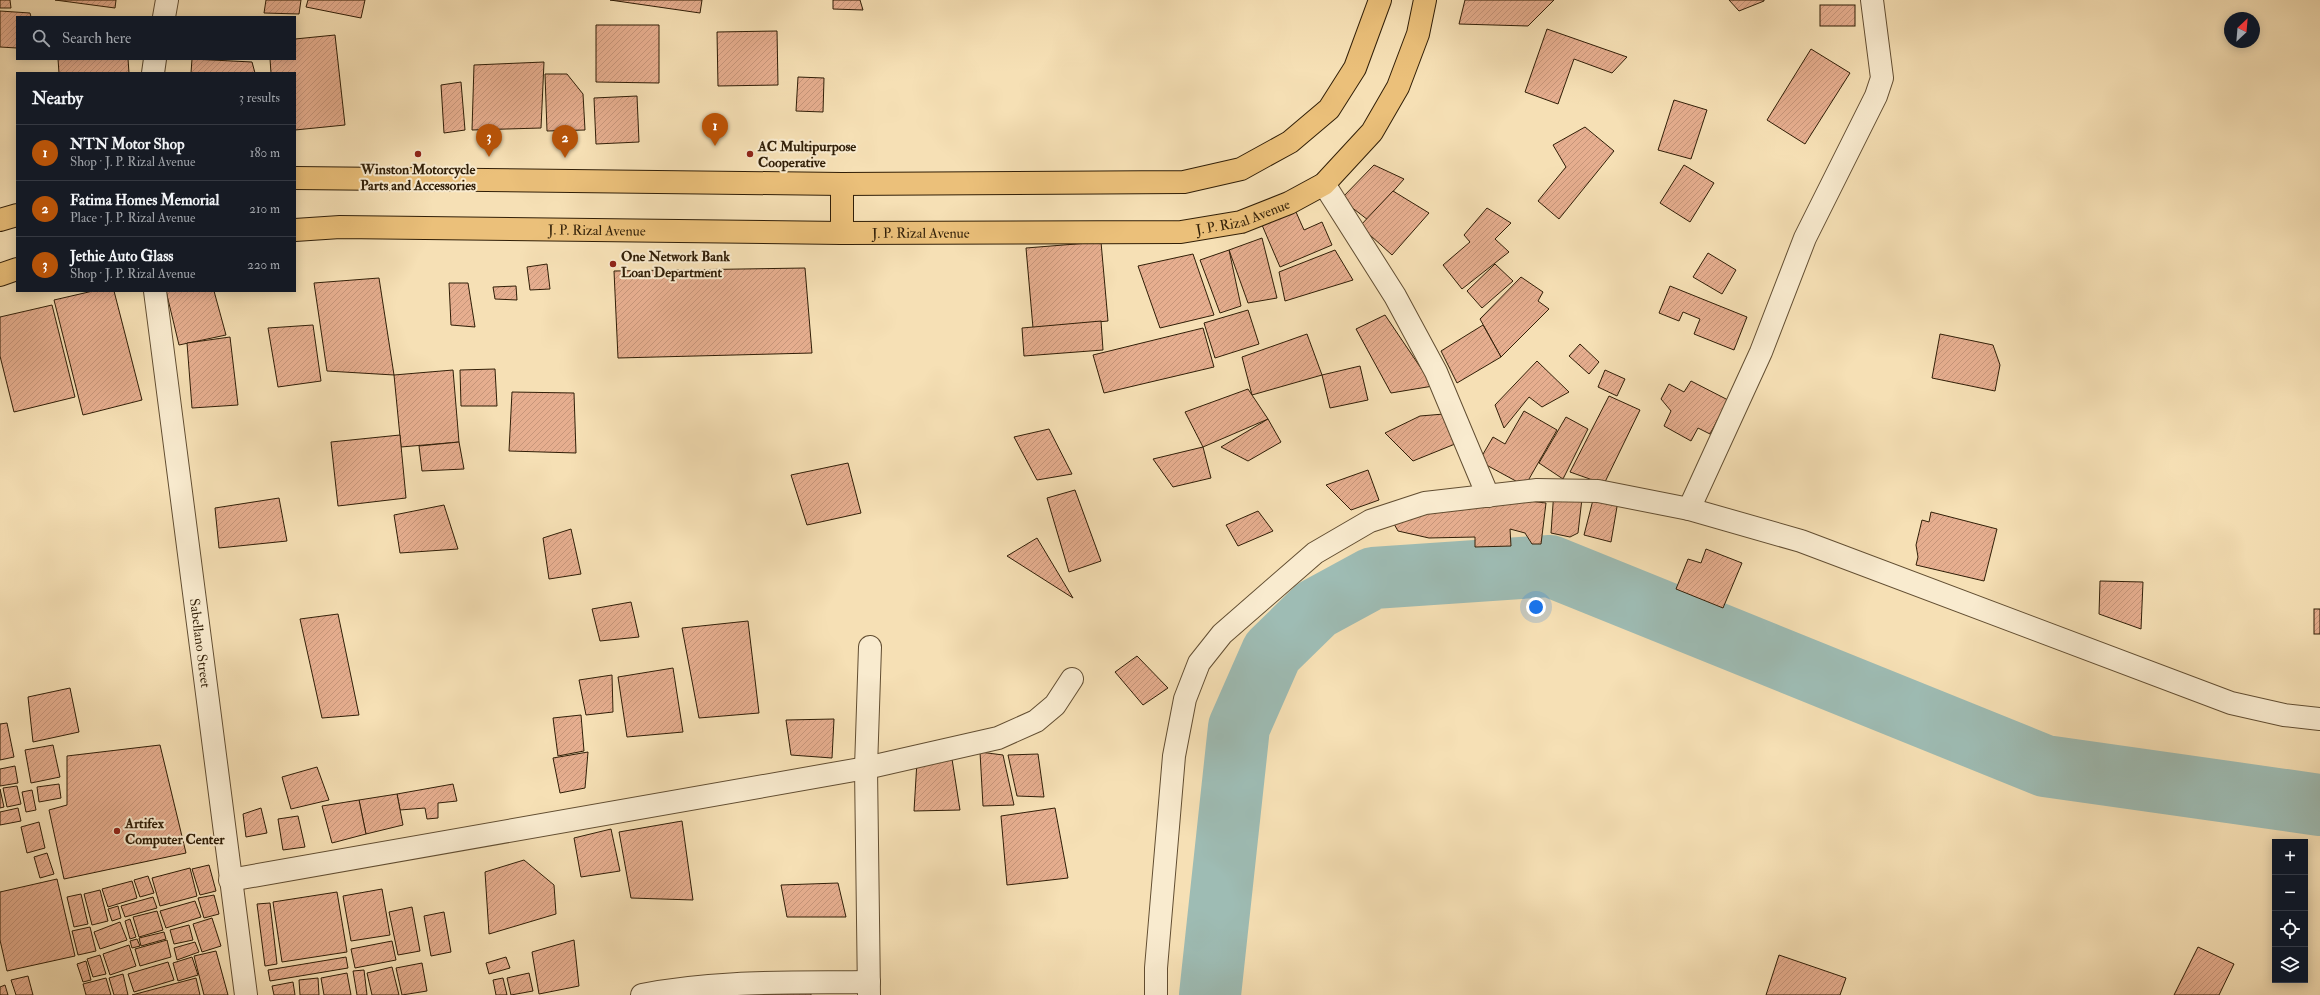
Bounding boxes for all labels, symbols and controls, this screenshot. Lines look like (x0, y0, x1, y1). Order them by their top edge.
north arrow (2224, 12, 2260, 48)
search box (16, 16, 296, 60)
icon: search (30, 27, 52, 49)
text: Search here (62, 29, 131, 48)
text: Nearby (32, 88, 83, 109)
text: 3 results (239, 90, 280, 106)
pin: 1 (702, 113, 728, 146)
pin: 3 (476, 124, 502, 157)
pin: 2 (552, 125, 578, 158)
text: NTN Motor Shop (70, 135, 185, 154)
place label: AC Multipurpose Cooperative (757, 138, 856, 172)
text: 1 (43, 145, 47, 161)
text: 180 m (250, 145, 280, 161)
marker: Winston Motorcycle Parts and Accessories (413, 149, 423, 159)
marker: AC Multipurpose Cooperative (745, 149, 755, 159)
text: Shop · J. P. Rizal Avenue (70, 154, 195, 170)
place label: Winston Motorcycle Parts and Accessories (360, 161, 476, 194)
text: Fatima Homes Memorial (70, 191, 219, 210)
street label: J. P. Rizal Avenue (1194, 195, 1293, 239)
text: 2 (42, 201, 48, 217)
text: 210 m (249, 201, 280, 217)
text: Place · J. P. Rizal Avenue (70, 210, 196, 226)
street label: J. P. Rizal Avenue (547, 221, 646, 240)
street label: J. P. Rizal Avenue (871, 225, 970, 242)
text: Jethie Auto Glass (70, 247, 173, 266)
place label: One Network Bank Loan Department (621, 248, 730, 282)
text: 3 (43, 257, 48, 273)
text: 220 m (247, 257, 280, 273)
marker: One Network Bank Loan Department (608, 259, 618, 269)
text: Shop · J. P. Rizal Avenue (70, 266, 195, 282)
street label: Sabellano Street (186, 597, 214, 689)
your location (1526, 597, 1546, 617)
place label: Artifex Computer Center (124, 815, 225, 849)
marker: Artifex Computer Center (112, 826, 122, 836)
map controls (2272, 839, 2308, 983)
button: + (2272, 839, 2308, 875)
button: − (2272, 875, 2308, 911)
button: locate (2272, 911, 2308, 947)
button: layers (2272, 947, 2308, 983)

